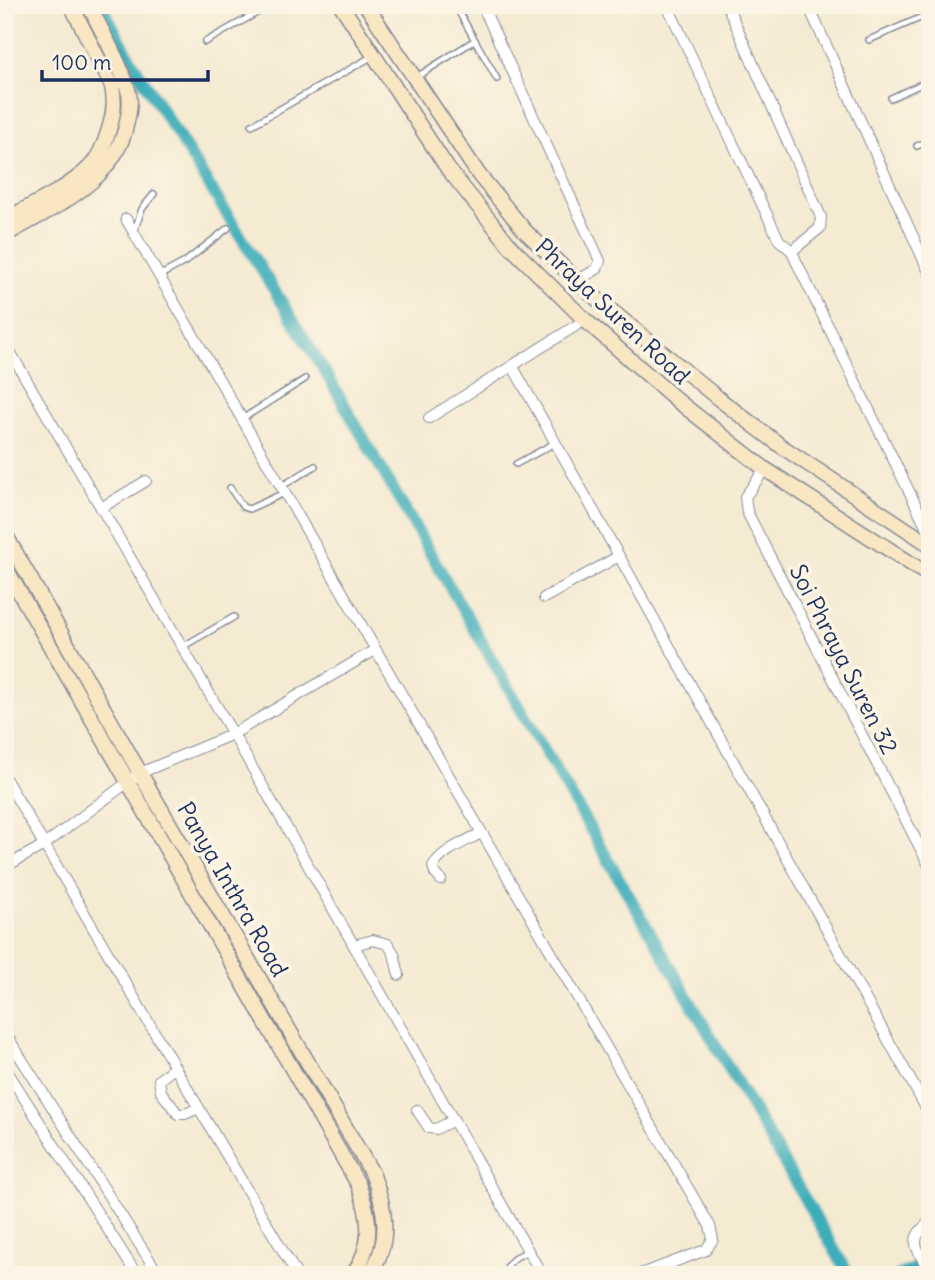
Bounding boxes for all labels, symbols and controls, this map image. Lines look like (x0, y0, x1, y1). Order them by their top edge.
scale bar (42, 38, 208, 82)
text: 100 m (52, 49, 111, 76)
street label: Phraya Suren Road (530, 232, 696, 390)
street label: Soi Phraya Suren 32 (784, 559, 904, 759)
street label: Panya Inthra Road (171, 796, 295, 982)

